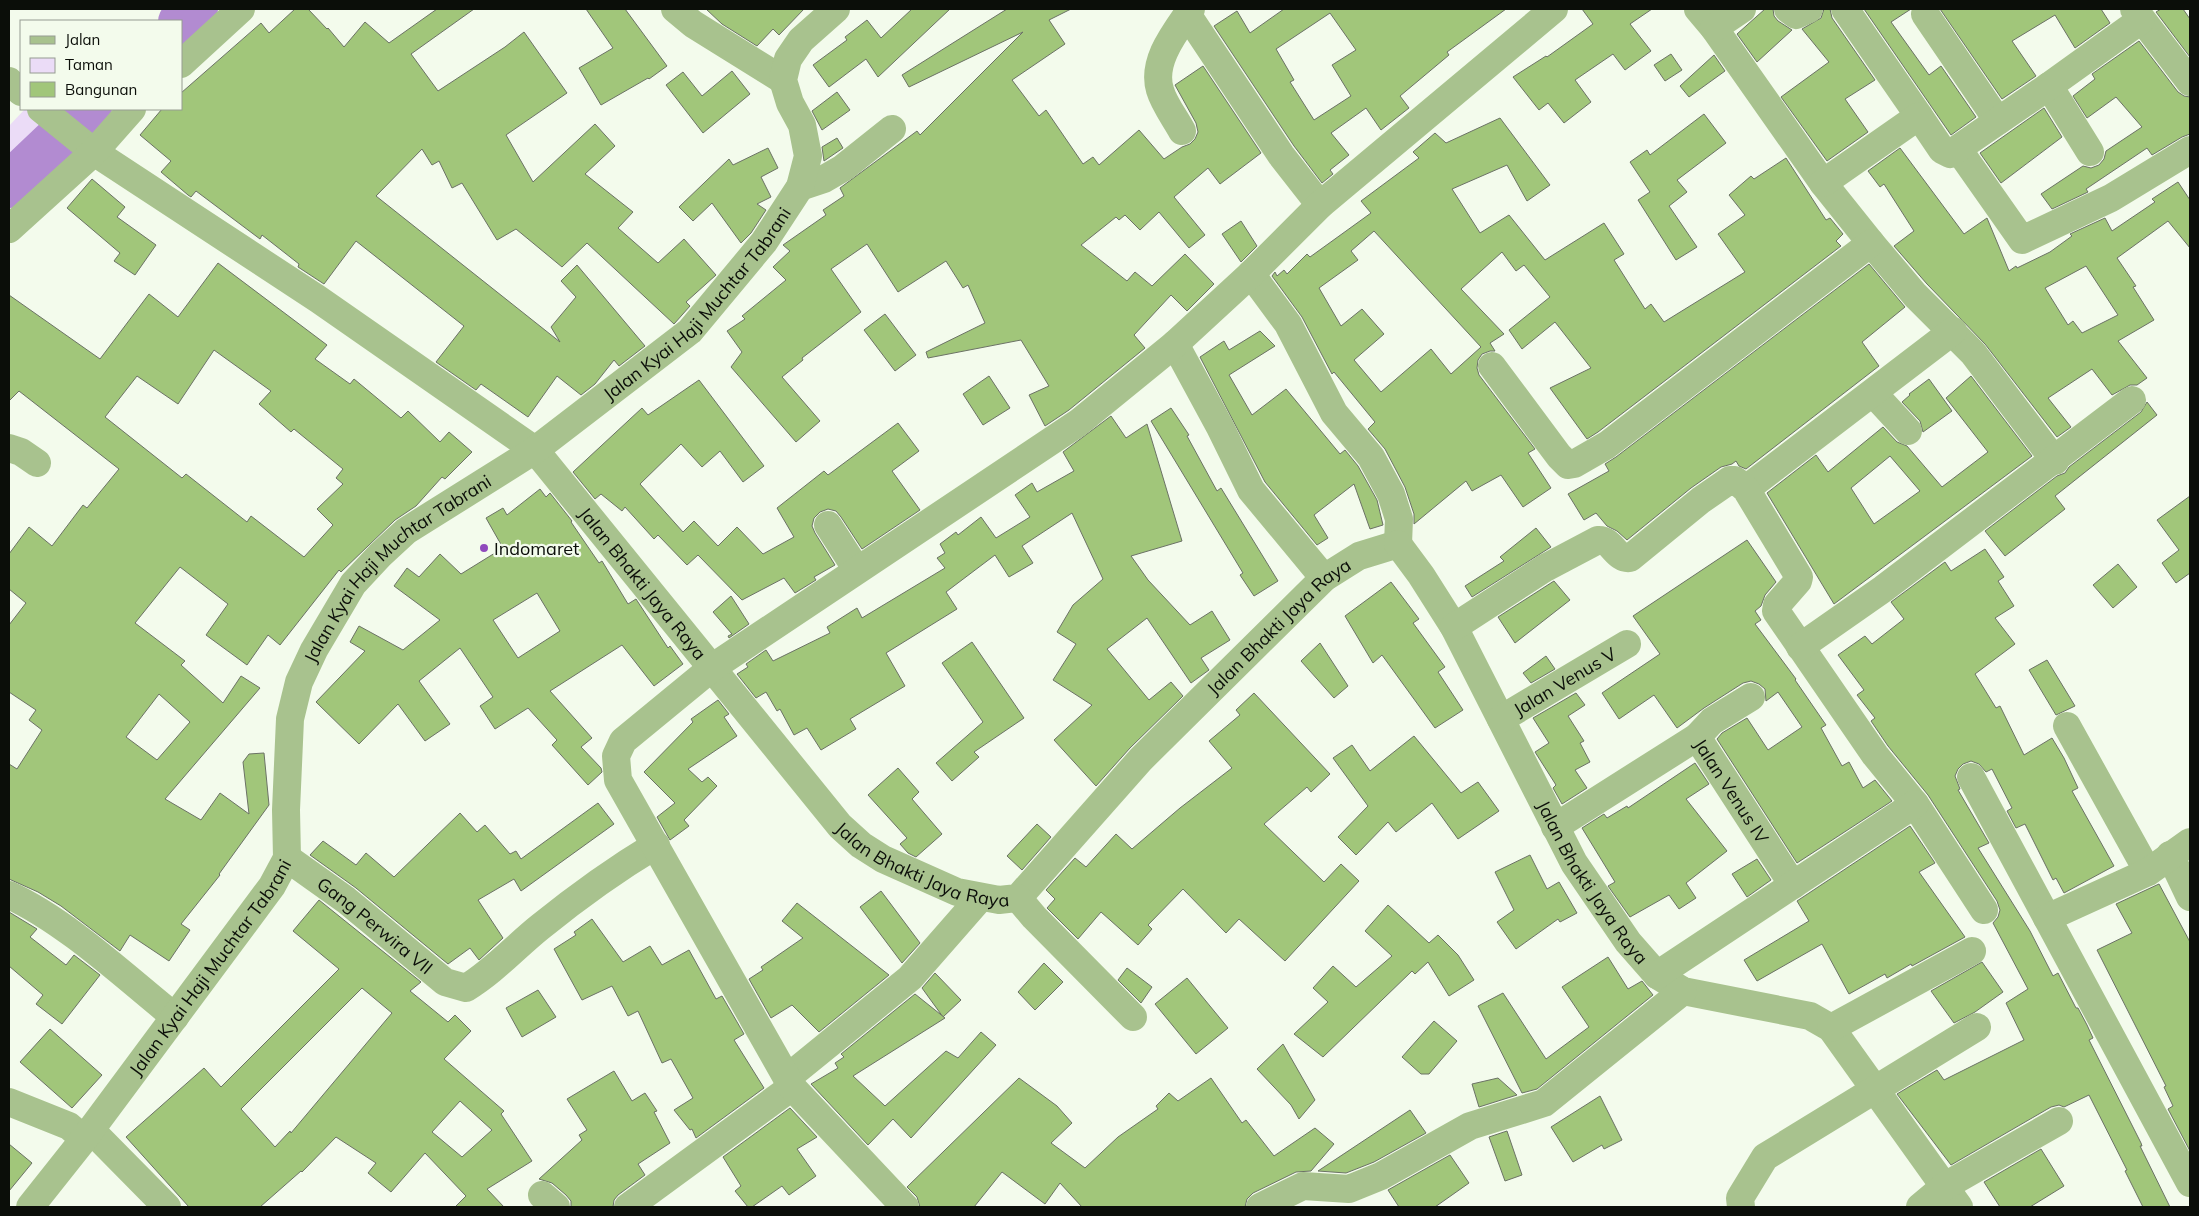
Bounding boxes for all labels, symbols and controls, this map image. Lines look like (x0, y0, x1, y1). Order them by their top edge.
legend (20, 20, 182, 110)
text: Jalan (65, 30, 100, 49)
text: Taman (65, 55, 113, 74)
text: Bangunan (65, 80, 137, 99)
street label: Jalan Kyai Haji Muchtar Tabrani (598, 203, 795, 405)
street label: Jalan Kyai Haji Muchtar Tabrani (298, 469, 495, 666)
street label: Jalan Bhakti Jaya Raya (574, 502, 712, 664)
place label: Indomaret (494, 537, 579, 560)
marker: Indomaret (478, 542, 490, 554)
street label: Jalan Bhakti Jaya Raya (1201, 553, 1355, 699)
street label: Jalan Venus V (1509, 641, 1621, 721)
street label: Jalan Venus IV (1689, 734, 1774, 848)
street label: Jalan Bhakti Jaya Raya (1532, 796, 1653, 969)
street label: Jalan Bhakti Jaya Raya (831, 816, 1010, 912)
street label: Jalan Kyai Haji Muchtar Tabrani (124, 855, 296, 1080)
street label: Gang Perwira VII (313, 872, 438, 979)

